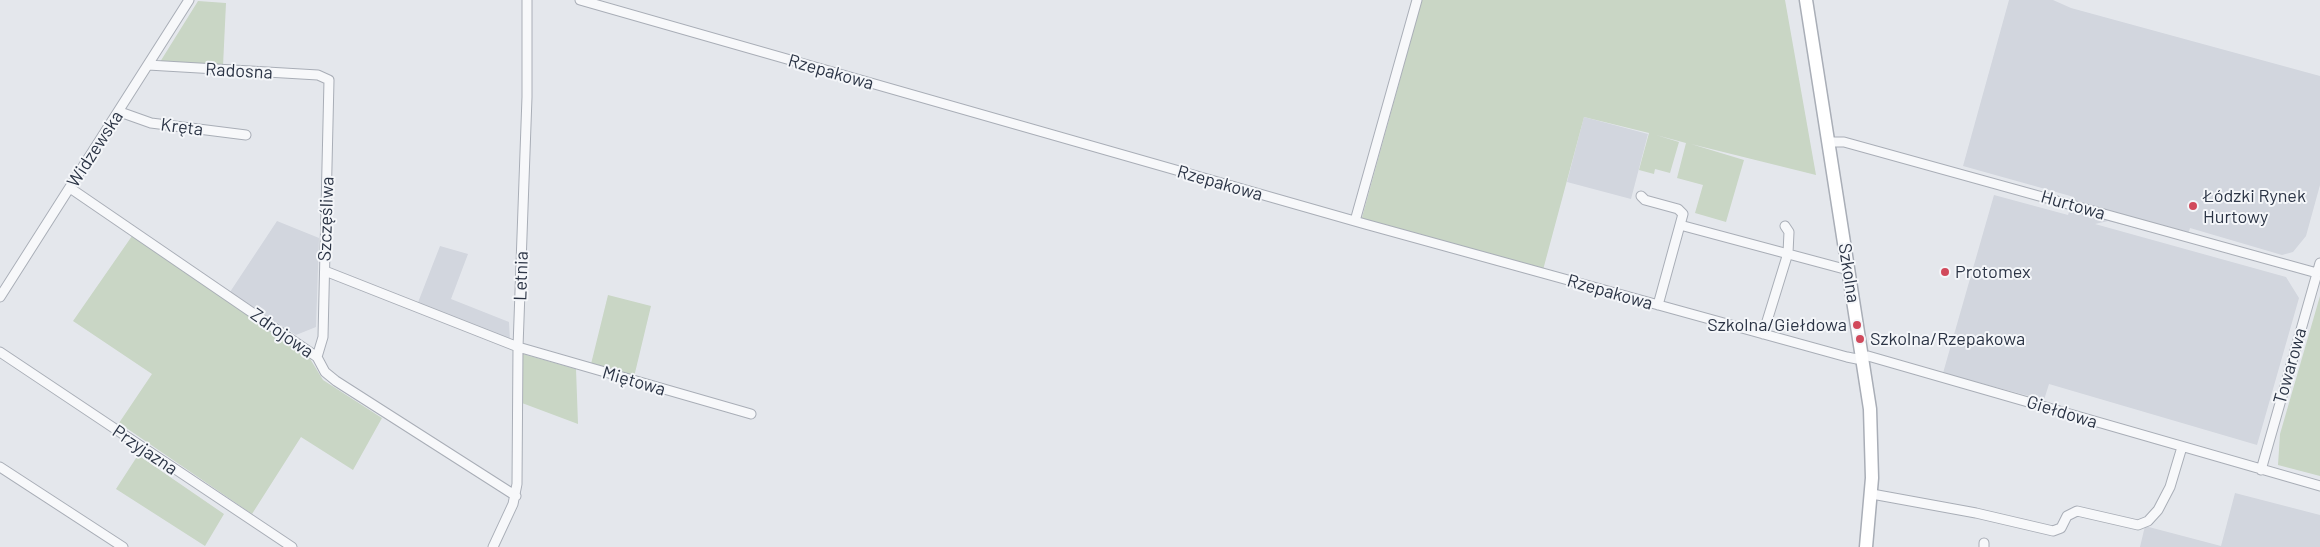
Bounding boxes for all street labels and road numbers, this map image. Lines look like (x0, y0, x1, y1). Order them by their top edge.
street label: Rzepakowa (786, 50, 876, 94)
street label: Radosna (205, 58, 273, 84)
street label: Widzewska (62, 107, 128, 191)
street label: Kręta (160, 114, 204, 140)
street label: Rzepakowa (1175, 161, 1265, 205)
street label: Szczęśliwa (314, 176, 338, 262)
street label: Hurtowa (2038, 186, 2108, 224)
street label: Szkolna (1834, 242, 1864, 304)
street label: Letnia (509, 251, 533, 301)
street label: Rzepakowa (1565, 270, 1655, 314)
street label: Zdrojowa (246, 304, 318, 362)
street label: Towarowa (2269, 325, 2311, 407)
street label: Miętowa (600, 362, 668, 400)
street label: Giełdowa (2024, 391, 2100, 433)
street label: Przyjazna (108, 420, 182, 480)

